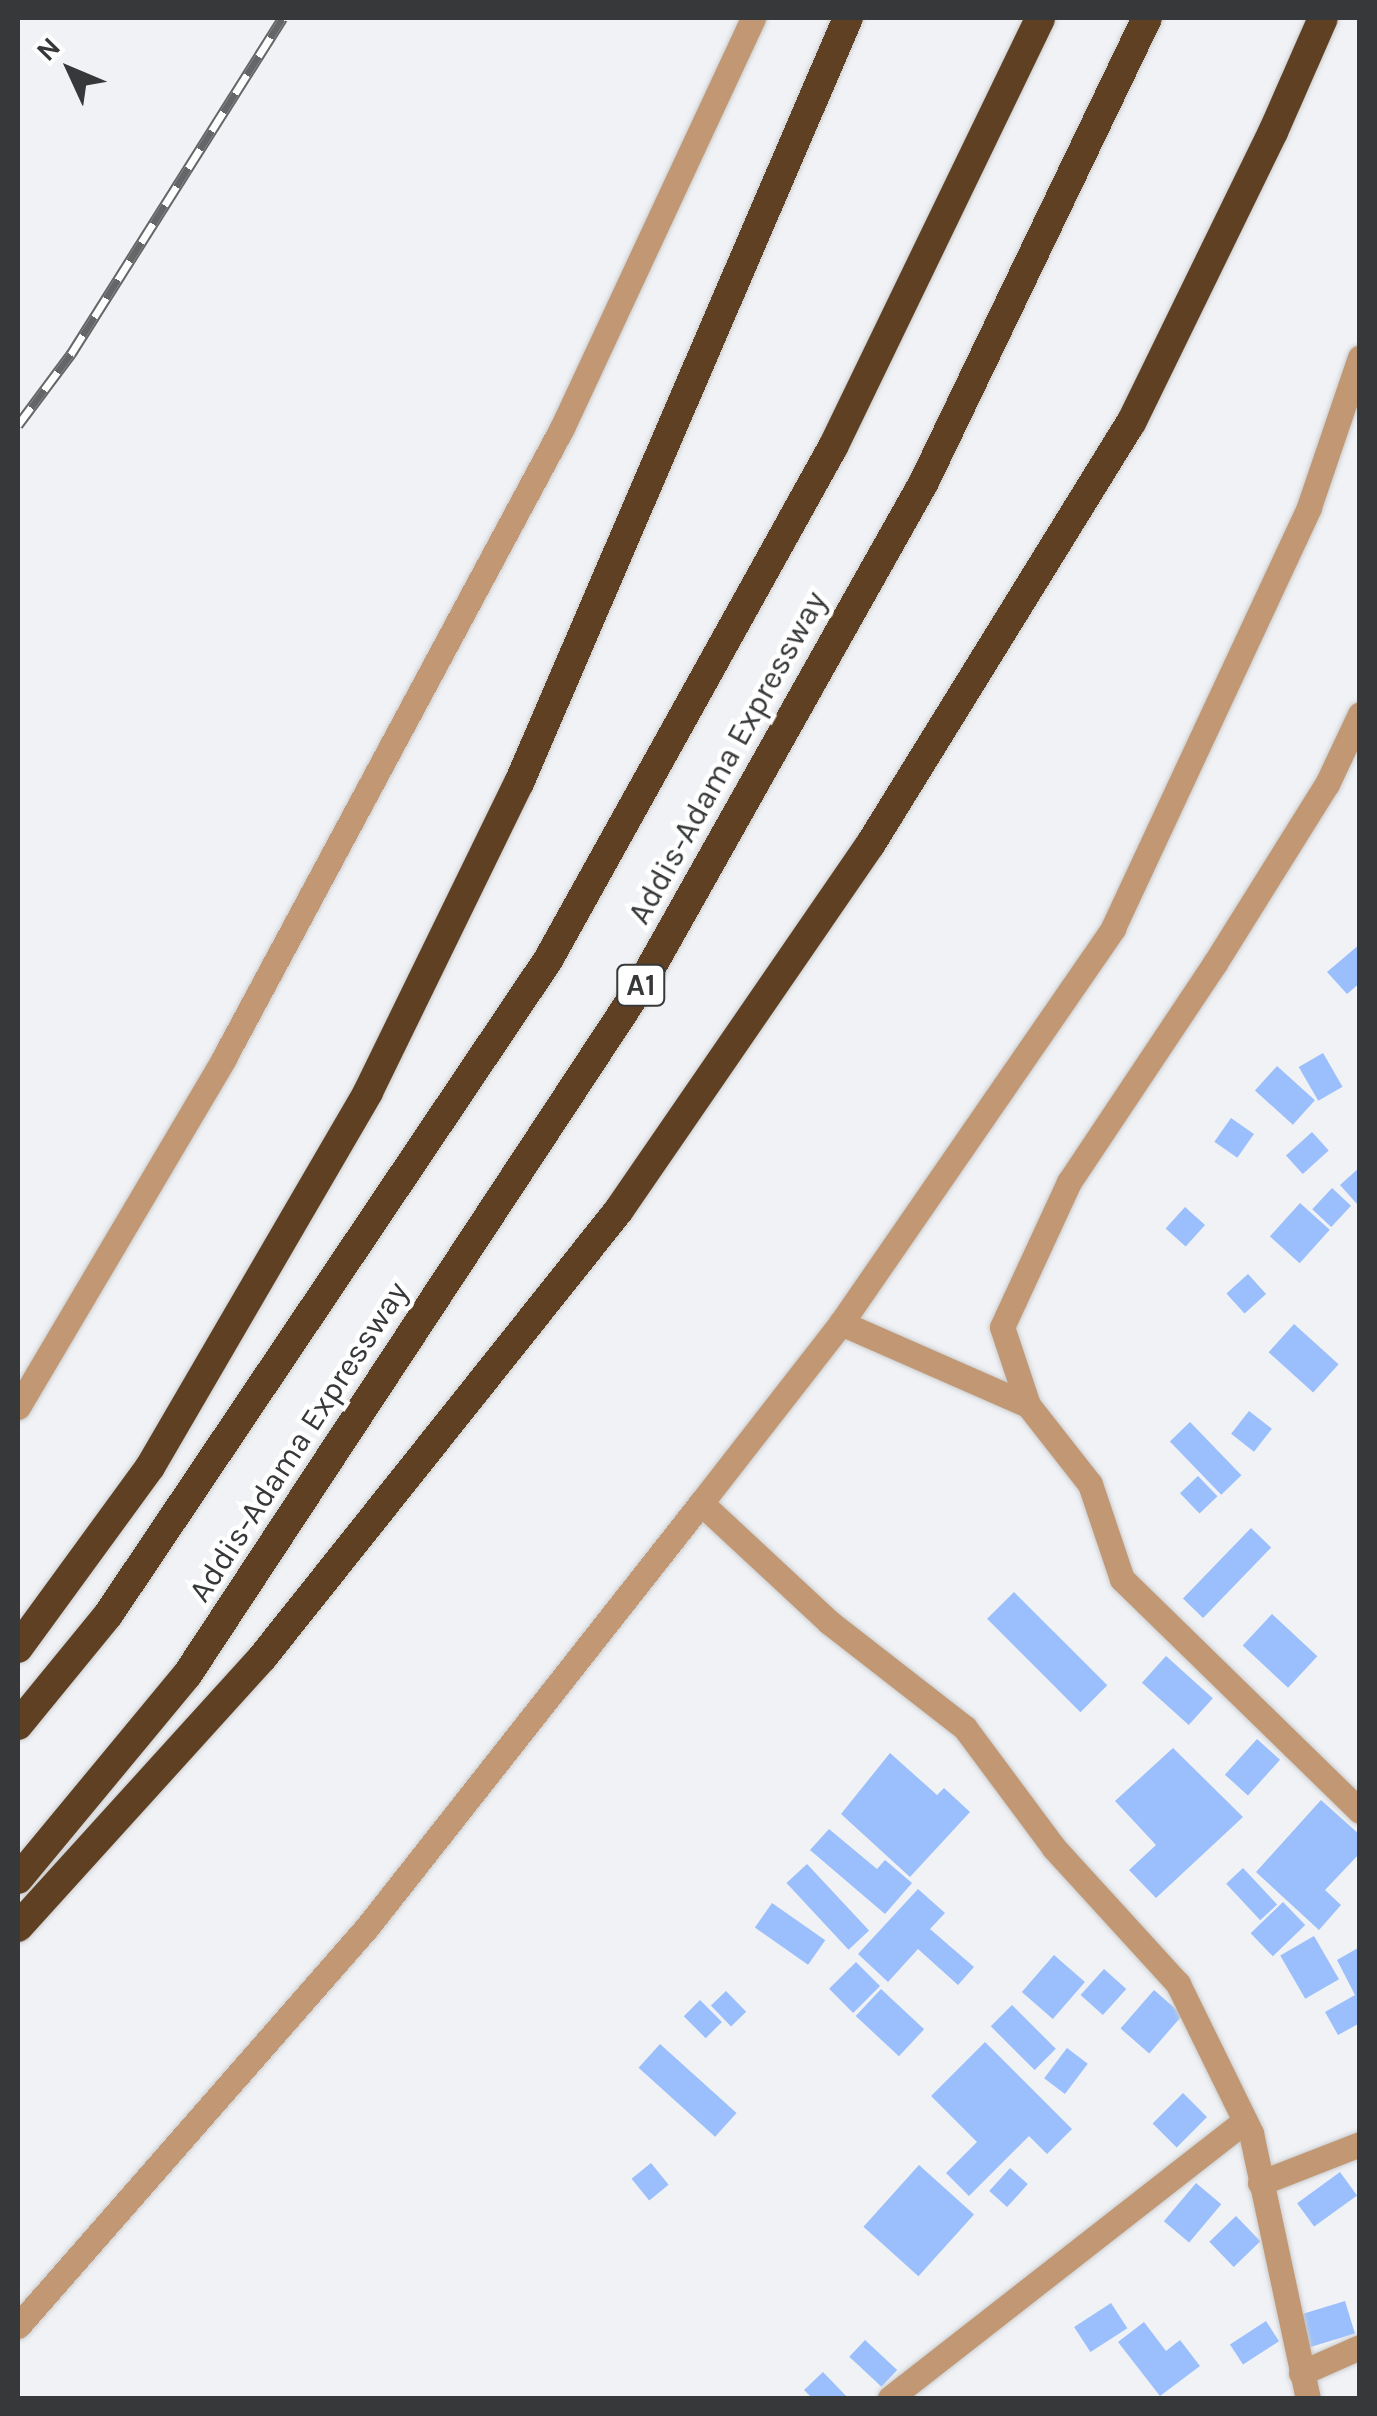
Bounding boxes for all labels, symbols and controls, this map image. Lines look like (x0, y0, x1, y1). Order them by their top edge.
north arrow (20, 20, 120, 120)
text: N (29, 30, 67, 68)
street label: Addis-Adama Expressway (620, 585, 836, 931)
road number: A1 (616, 960, 666, 1010)
street label: Addis-Adama Expressway (181, 1275, 417, 1609)

